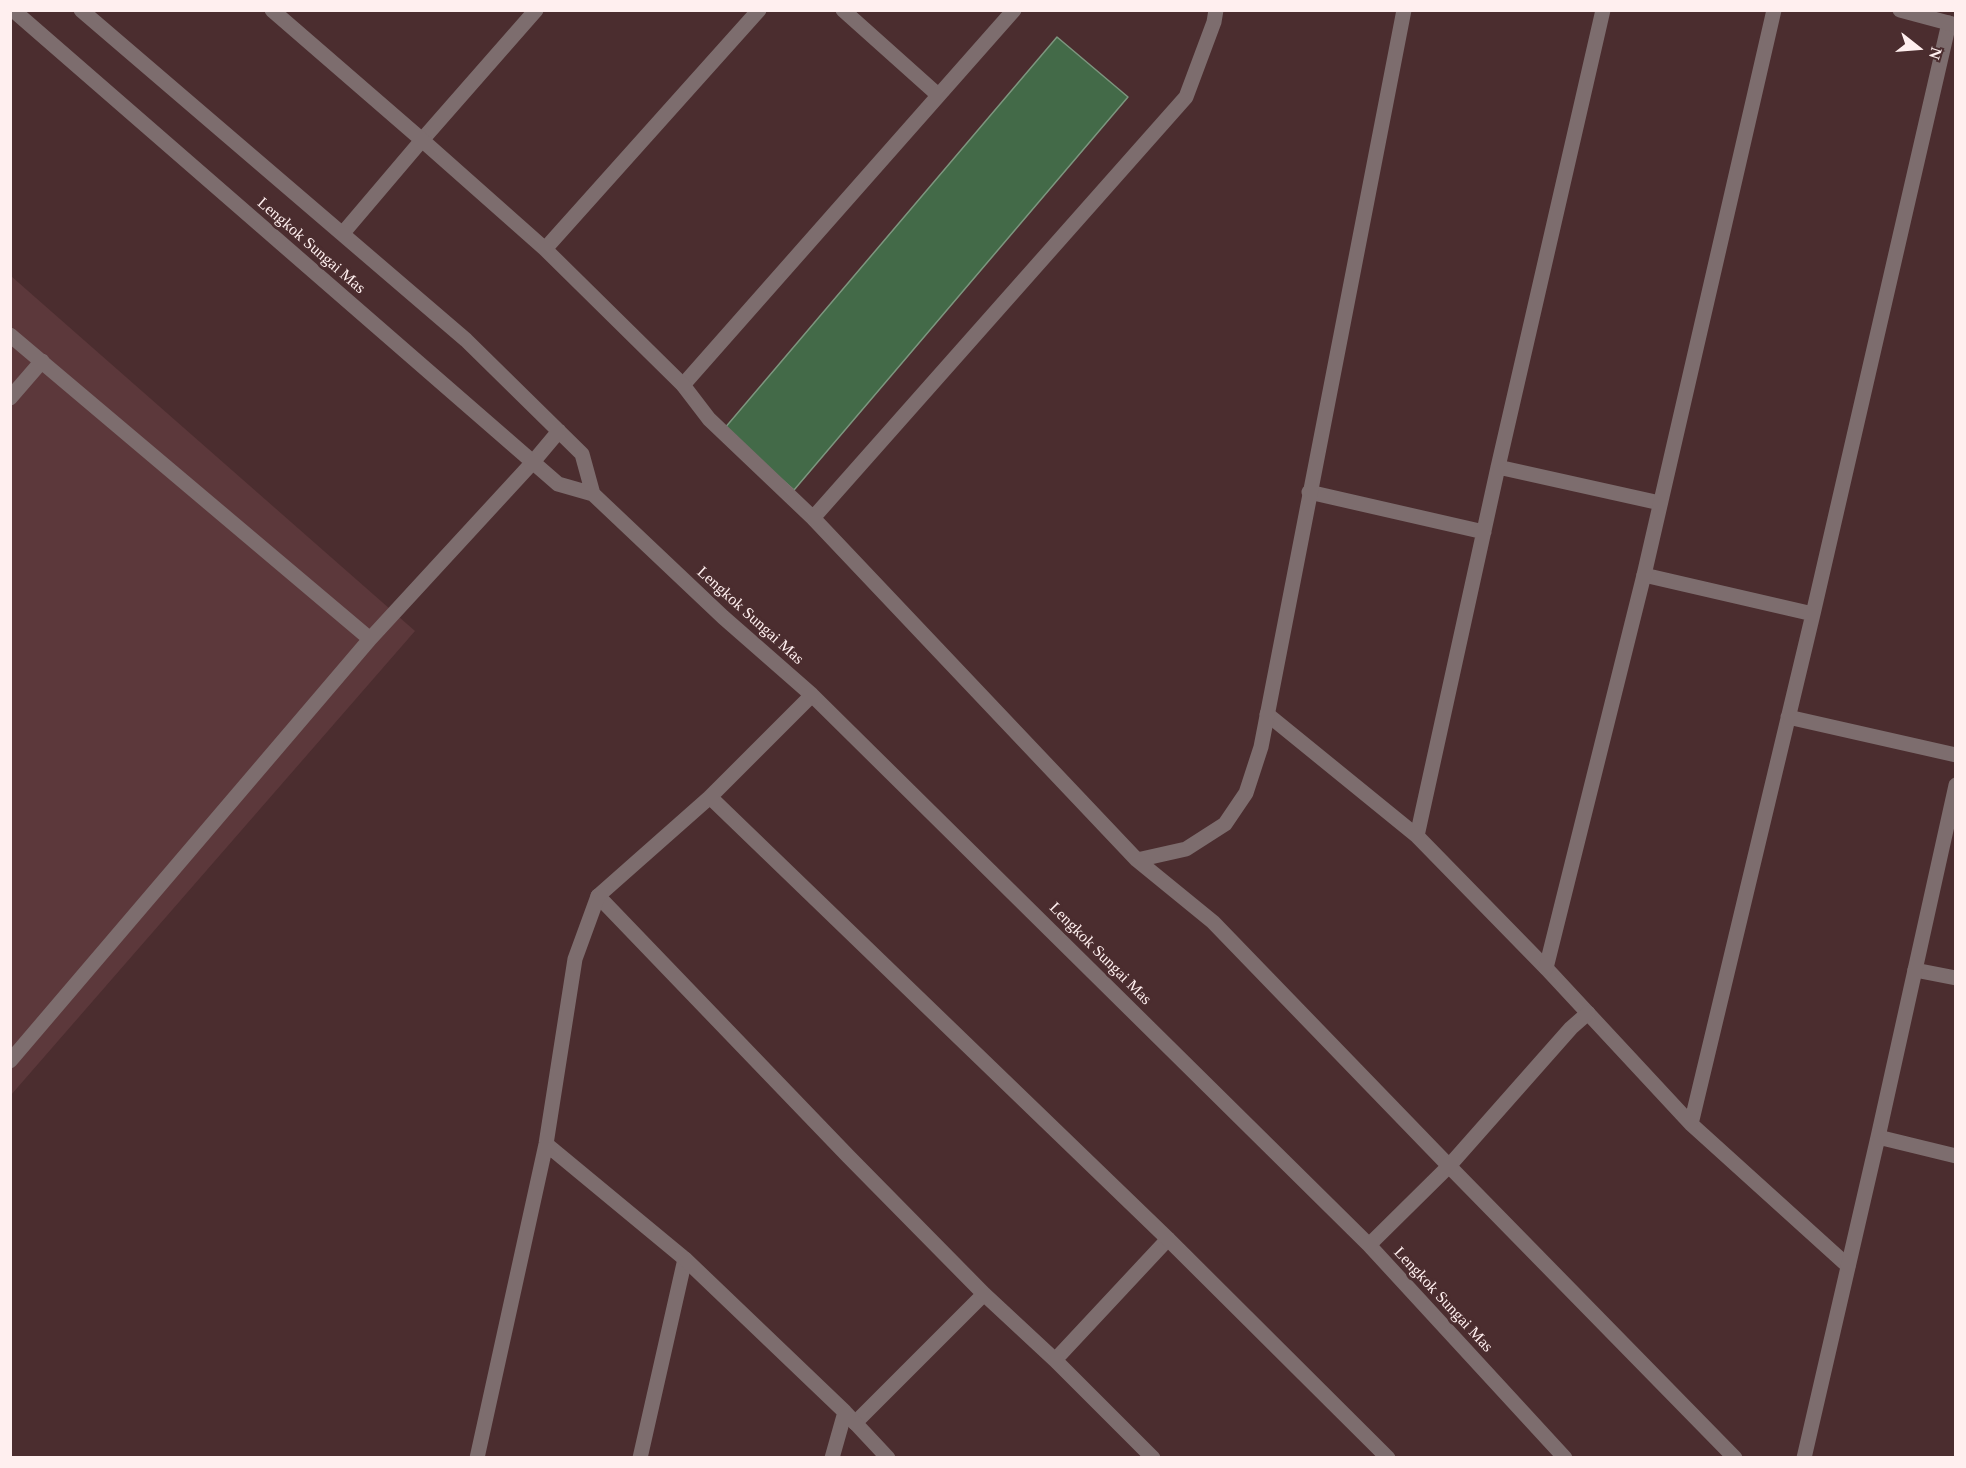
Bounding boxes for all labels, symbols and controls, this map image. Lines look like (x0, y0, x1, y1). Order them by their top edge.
north arrow (1888, 18, 1948, 78)
text: N (1926, 45, 1946, 61)
street label: Lengkok Sungai Mas (253, 194, 369, 298)
street label: Lengkok Sungai Mas (693, 563, 807, 669)
street label: Lengkok Sungai Mas (1045, 899, 1155, 1009)
street label: Lengkok Sungai Mas (1389, 1243, 1497, 1357)

